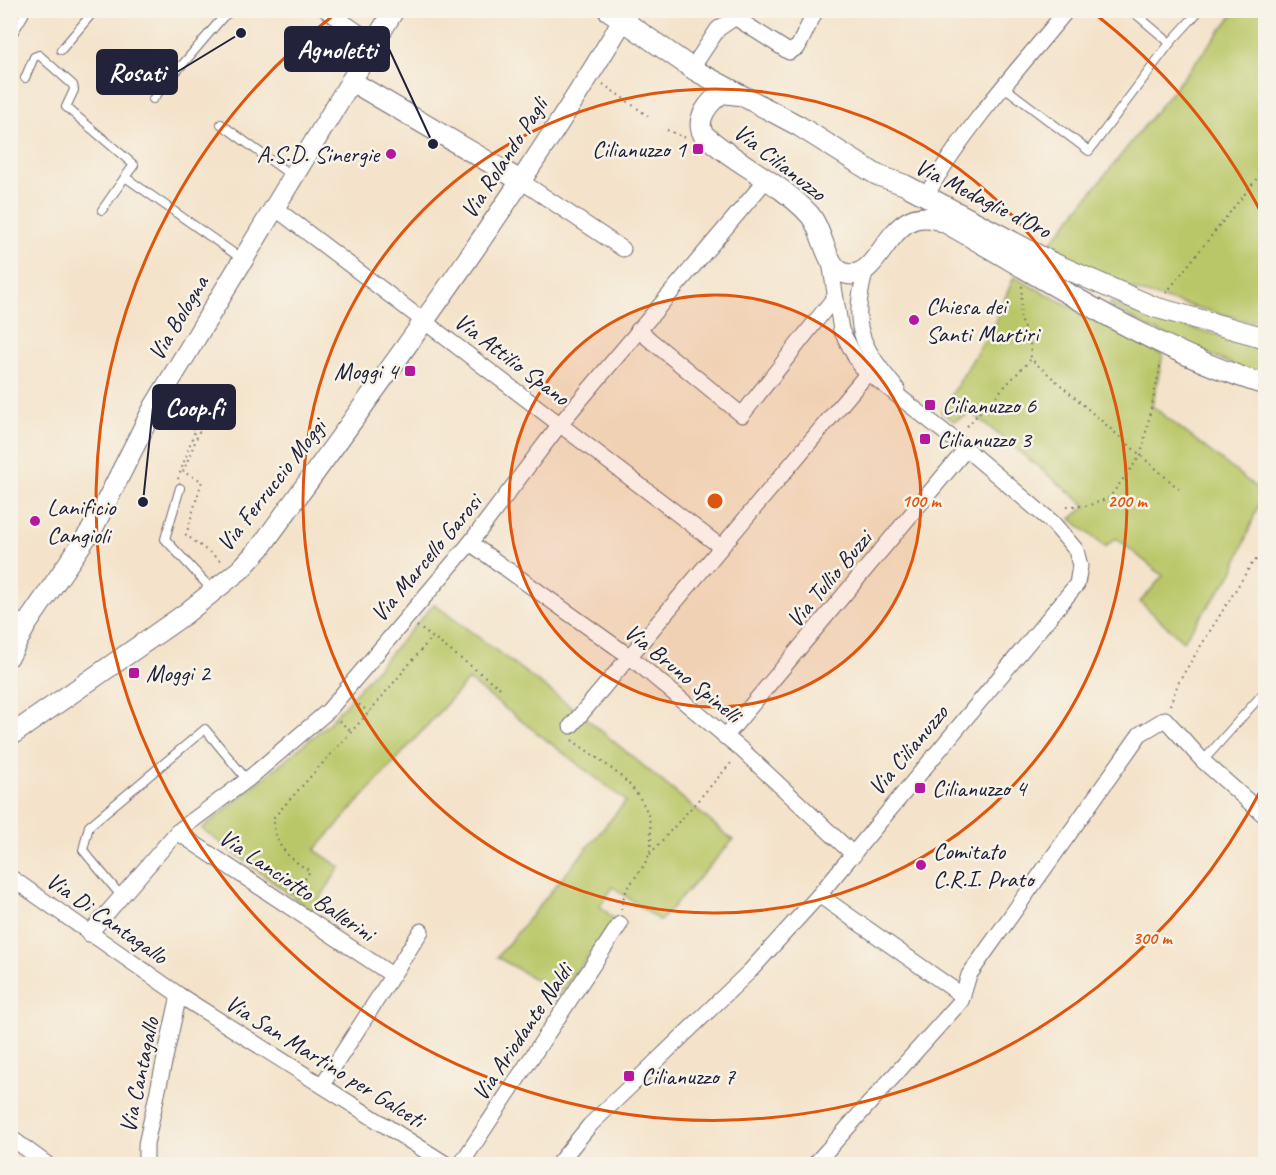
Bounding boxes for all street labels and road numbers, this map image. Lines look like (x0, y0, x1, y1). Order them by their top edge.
street label: Via Rolando Pagli (454, 90, 556, 224)
street label: Via Cilianuzzo (728, 117, 833, 208)
street label: Via Medaglie d'Oro (910, 151, 1057, 246)
street label: Via Bologna (141, 269, 216, 366)
street label: Via Attilio Spano (448, 306, 577, 413)
street label: Via Ferruccio Moggi (210, 411, 334, 557)
street label: Via Marcello Garosi (364, 486, 490, 628)
street label: Via Tullio Buzzi (780, 522, 880, 634)
street label: Via Bruno Spinelli (618, 617, 750, 731)
street label: Via Cilianuzzo (861, 697, 956, 801)
street label: Via Lanciotto Ballerini (213, 822, 383, 950)
street label: Via Di Cantagallo (41, 865, 175, 972)
street label: Via Ariodante Naldi (465, 955, 580, 1106)
street label: Via San Martino per Galceti (220, 988, 432, 1136)
street label: Via Cantagallo (112, 1013, 166, 1135)

